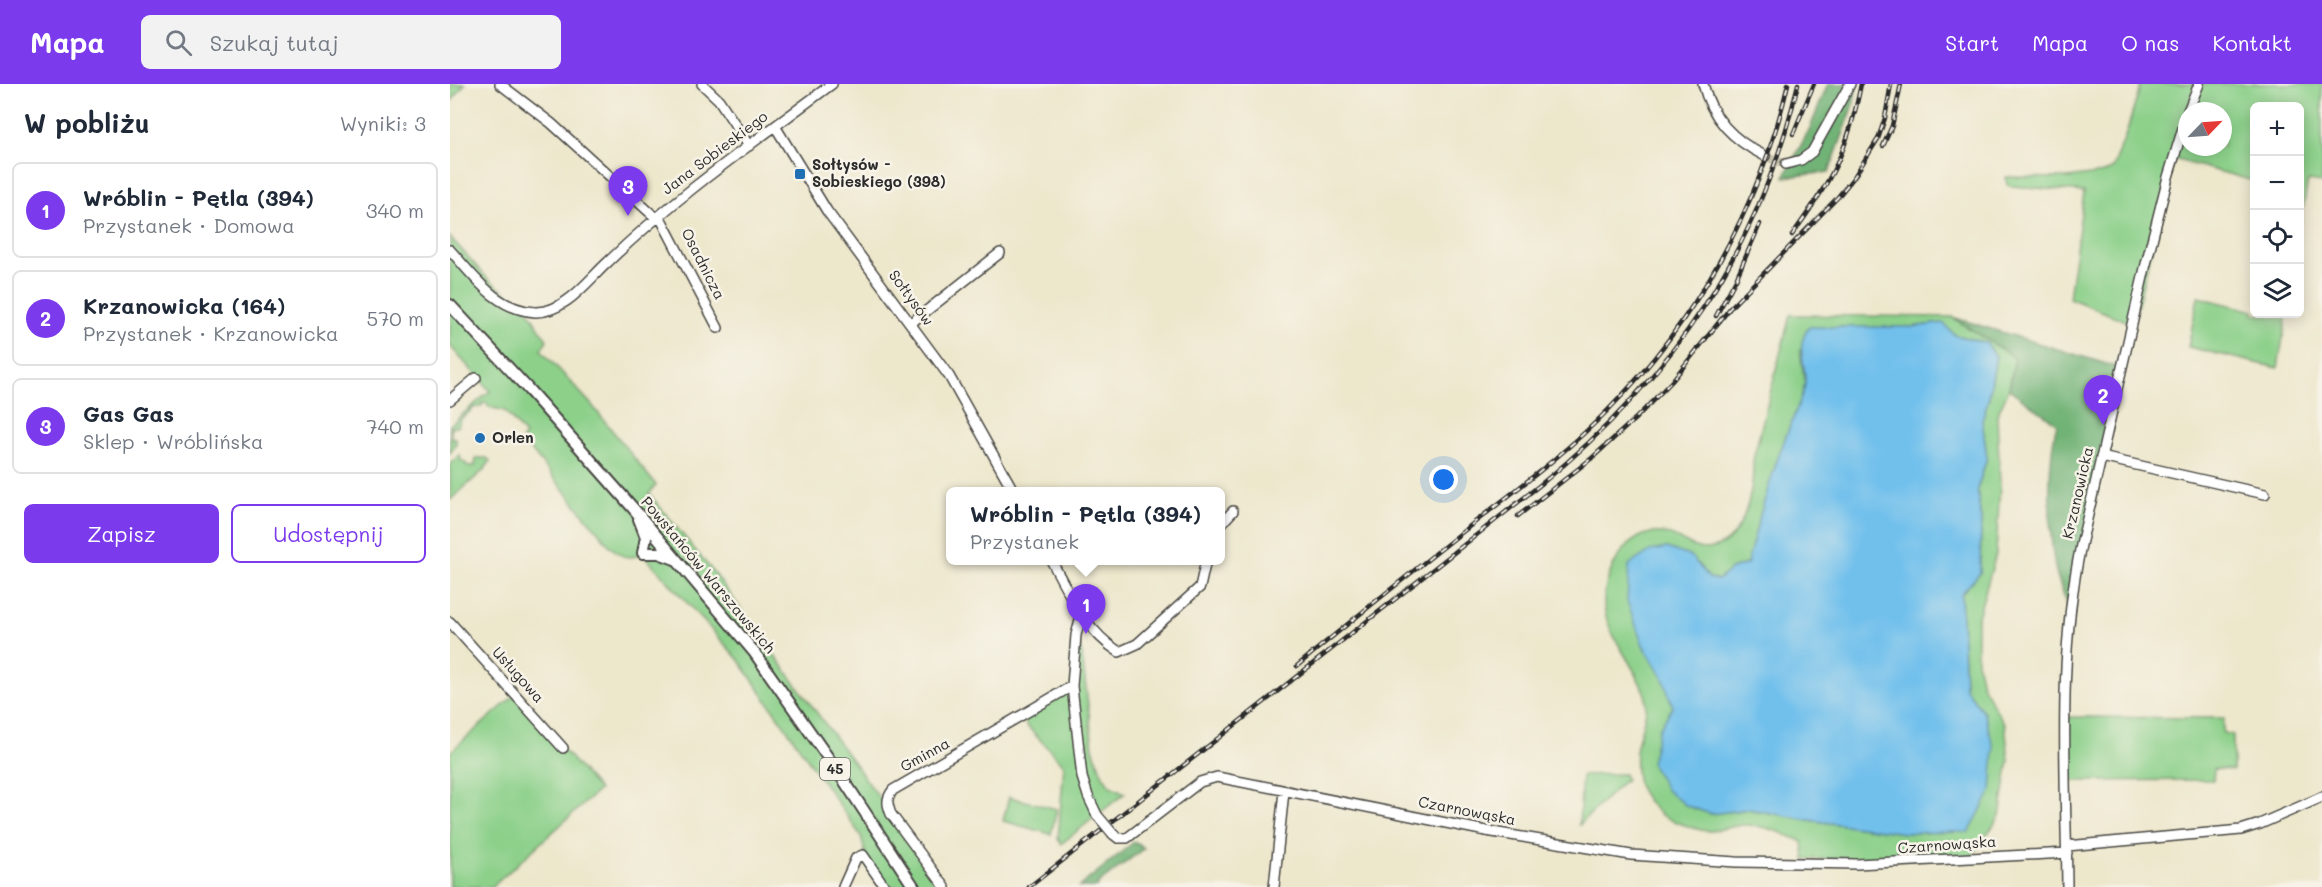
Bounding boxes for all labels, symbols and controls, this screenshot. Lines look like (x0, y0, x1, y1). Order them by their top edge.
search box (141, 15, 561, 69)
text: Mapa (30, 24, 105, 60)
icon: search (162, 26, 195, 59)
text: Szukaj tutaj (210, 28, 339, 57)
text: Start (1945, 29, 1999, 56)
text: Mapa (2032, 29, 2088, 56)
text: O nas (2121, 29, 2179, 56)
text: Kontakt (2212, 29, 2292, 56)
north arrow (2178, 102, 2232, 156)
map controls (2250, 102, 2304, 318)
button: + (2250, 102, 2304, 156)
text: W pobliżu (24, 106, 150, 140)
street label: Jana Sobieskiego (657, 106, 771, 199)
text: Wyniki: 3 (340, 110, 426, 136)
place label: Sołtysów - Sobieskiego (398) (812, 154, 946, 191)
button: − (2250, 156, 2304, 210)
pin: 3 (608, 166, 648, 216)
marker: Sołtysów - Sobieskiego (398) (793, 167, 807, 181)
text: Wróblin - Pętla (394) (83, 183, 314, 212)
text: 1 (41, 197, 50, 223)
text: 340 m (366, 197, 424, 223)
button: locate (2250, 210, 2304, 264)
text: Przystanek · Domowa (83, 212, 295, 238)
street label: Osadnicza (677, 225, 730, 303)
button: layers (2250, 264, 2304, 318)
street label: Sołtysów (885, 266, 939, 329)
text: Krzanowicka (164) (83, 291, 285, 320)
text: 2 (40, 305, 51, 331)
text: 570 m (367, 305, 424, 331)
text: Przystanek · Krzanowicka (83, 320, 339, 346)
pin: 2 (2084, 376, 2122, 425)
text: Gas Gas (83, 399, 174, 428)
text: 3 (40, 413, 52, 439)
text: 740 m (366, 413, 424, 439)
place label: Orlen (492, 427, 534, 447)
text: Sklep · Wróblińska (83, 428, 263, 454)
marker: Orlen (473, 431, 487, 445)
street label: Krzanowicka (2057, 445, 2097, 541)
your location (1429, 465, 1458, 494)
popup (946, 487, 1225, 565)
street label: Powstańców Warszawskich (637, 492, 780, 657)
text: Wróblin - Pętla (394) (970, 499, 1201, 528)
button: Zapisz (24, 504, 219, 563)
button: Udostępnij (231, 504, 426, 563)
text: Przystanek (970, 528, 1079, 554)
pin: 1 (1066, 584, 1106, 634)
street label: Usługowa (488, 642, 549, 707)
street label: Gminna (896, 732, 953, 776)
road number: 45 (820, 758, 850, 780)
street label: Czarnowąska (1417, 791, 1518, 829)
street label: Czarnowąska (1897, 831, 1997, 857)

